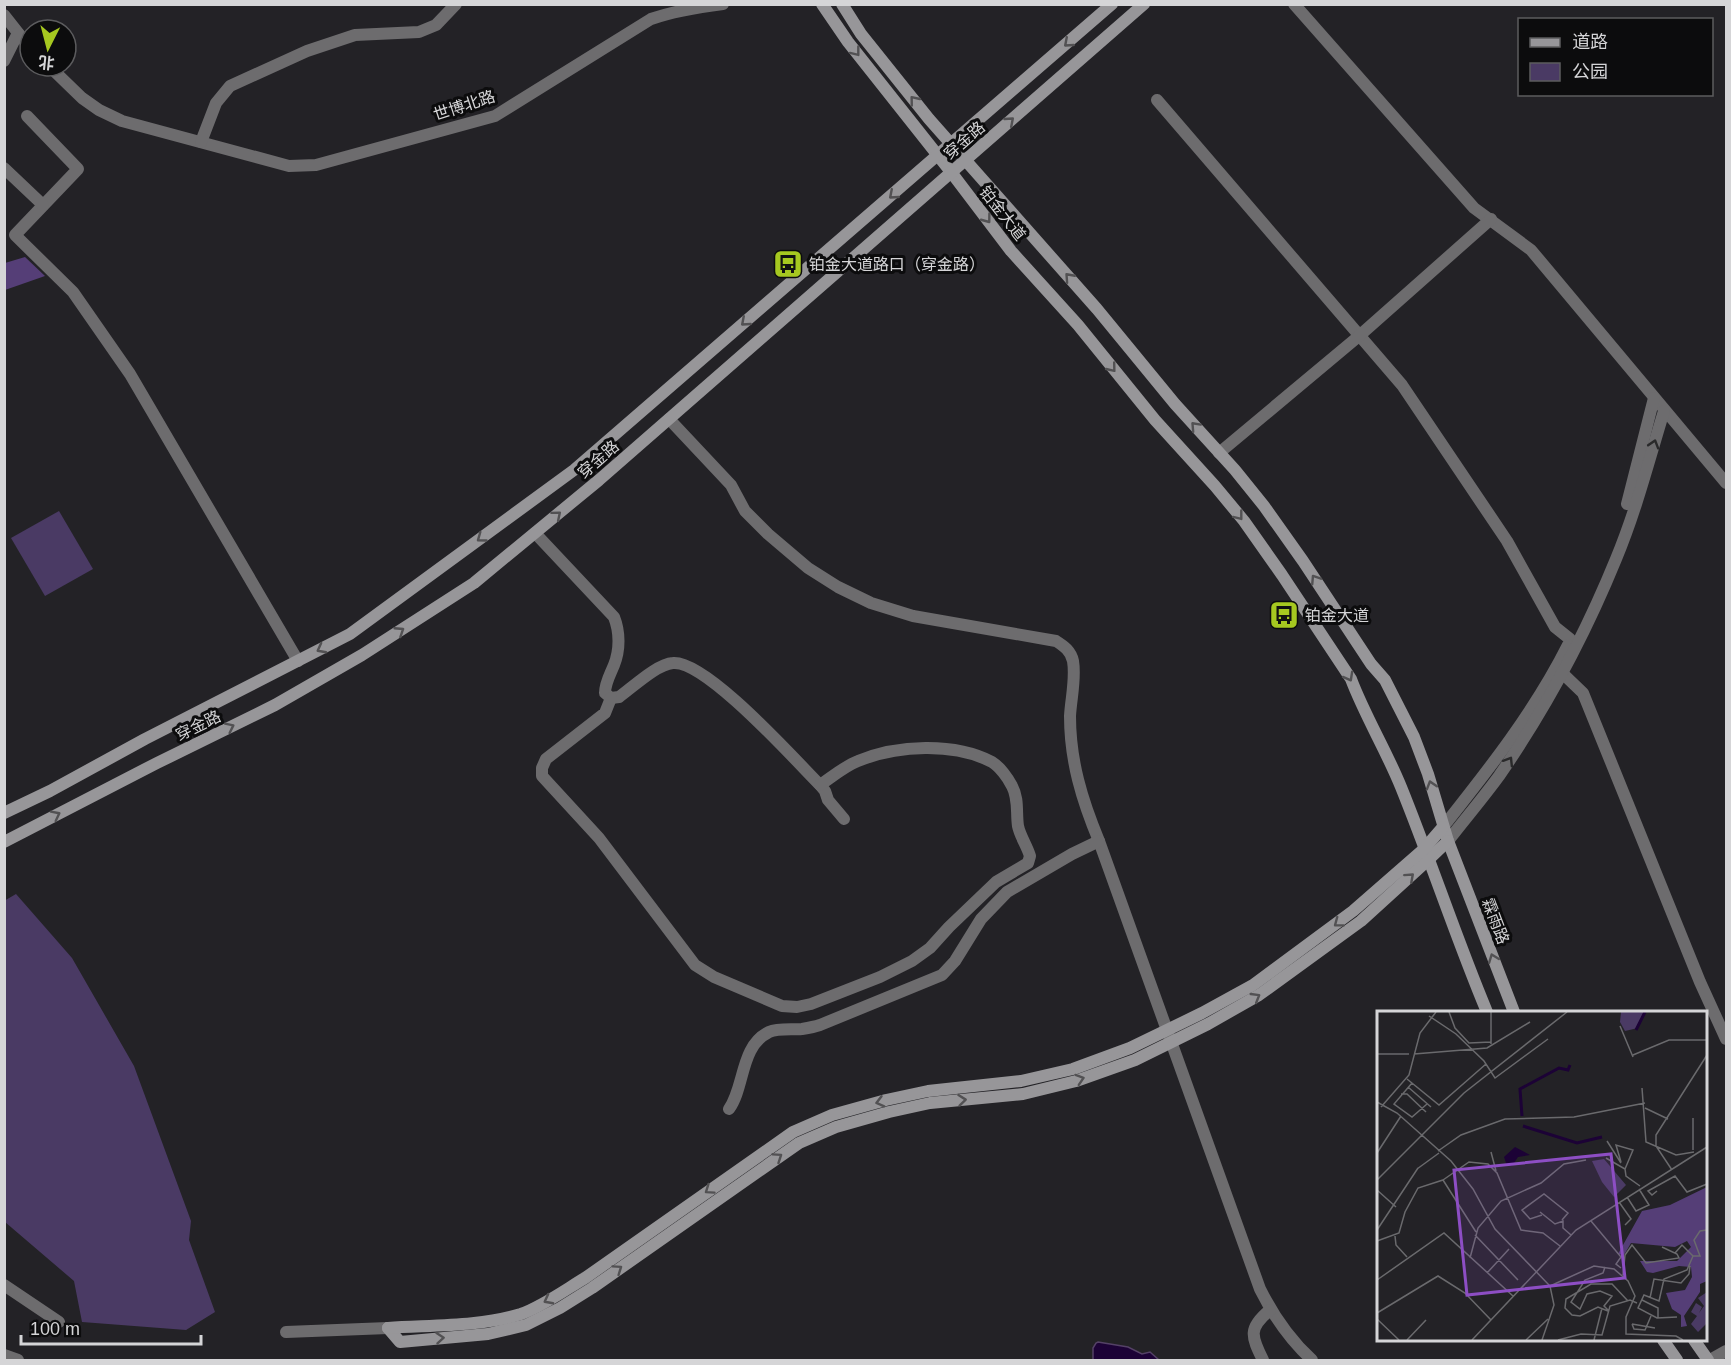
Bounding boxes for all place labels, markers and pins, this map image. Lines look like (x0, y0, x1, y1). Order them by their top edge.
bus stop icon: 铂金大道路口（穿金路） (772, 248, 804, 280)
place label: 铂金大道路口（穿金路） (809, 256, 985, 273)
bus stop icon: 铂金大道 (1268, 599, 1300, 631)
place label: 铂金大道 (1305, 607, 1369, 624)

